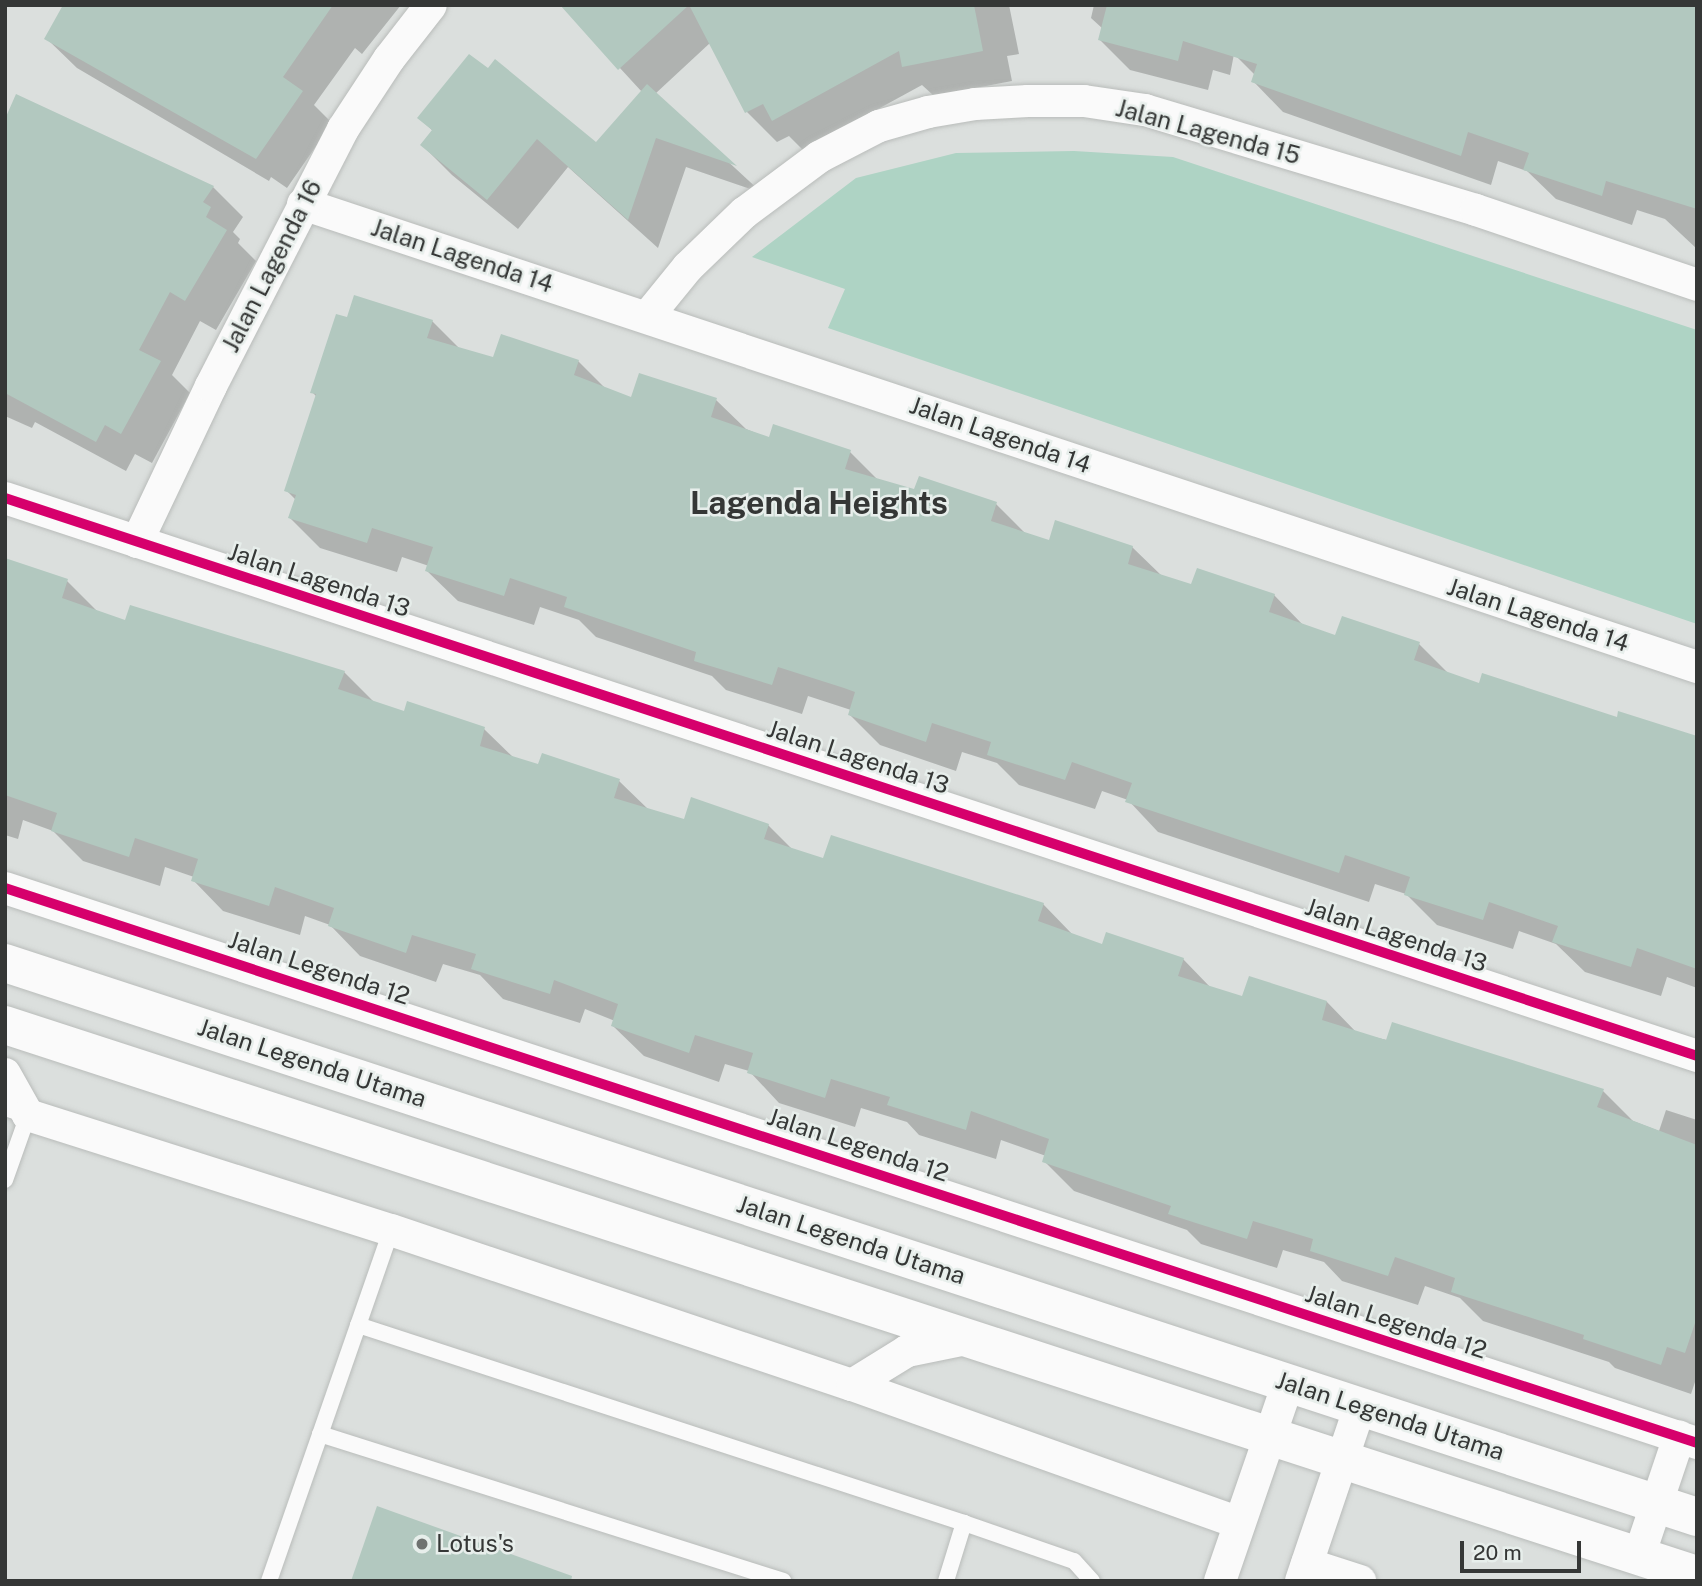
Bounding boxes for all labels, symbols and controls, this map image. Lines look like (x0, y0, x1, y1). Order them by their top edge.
street label: Jalan Lagenda 15 (1113, 94, 1303, 170)
street label: Jalan Lagenda 16 (216, 175, 328, 357)
street label: Jalan Lagenda 14 (367, 213, 557, 299)
street label: Jalan Lagenda 14 (906, 391, 1094, 479)
district label: Lagenda Heights (690, 484, 948, 522)
street label: Jalan Lagenda 13 (224, 537, 414, 623)
street label: Jalan Lagenda 14 (1443, 572, 1633, 658)
street label: Jalan Lagenda 13 (763, 714, 953, 800)
street label: Jalan Lagenda 13 (1301, 892, 1491, 978)
street label: Jalan Legenda 12 (225, 925, 413, 1011)
street label: Jalan Legenda Utama (194, 1012, 430, 1114)
street label: Jalan Legenda 12 (764, 1102, 952, 1188)
street label: Jalan Legenda Utama (733, 1189, 969, 1291)
street label: Jalan Legenda 12 (1302, 1279, 1490, 1365)
street label: Jalan Legenda Utama (1272, 1365, 1508, 1467)
scale bar (1464, 1526, 1585, 1570)
place label: Lotus's (436, 1530, 514, 1558)
marker: Lotus's (414, 1536, 430, 1552)
text: 20 m (1473, 1540, 1522, 1565)

